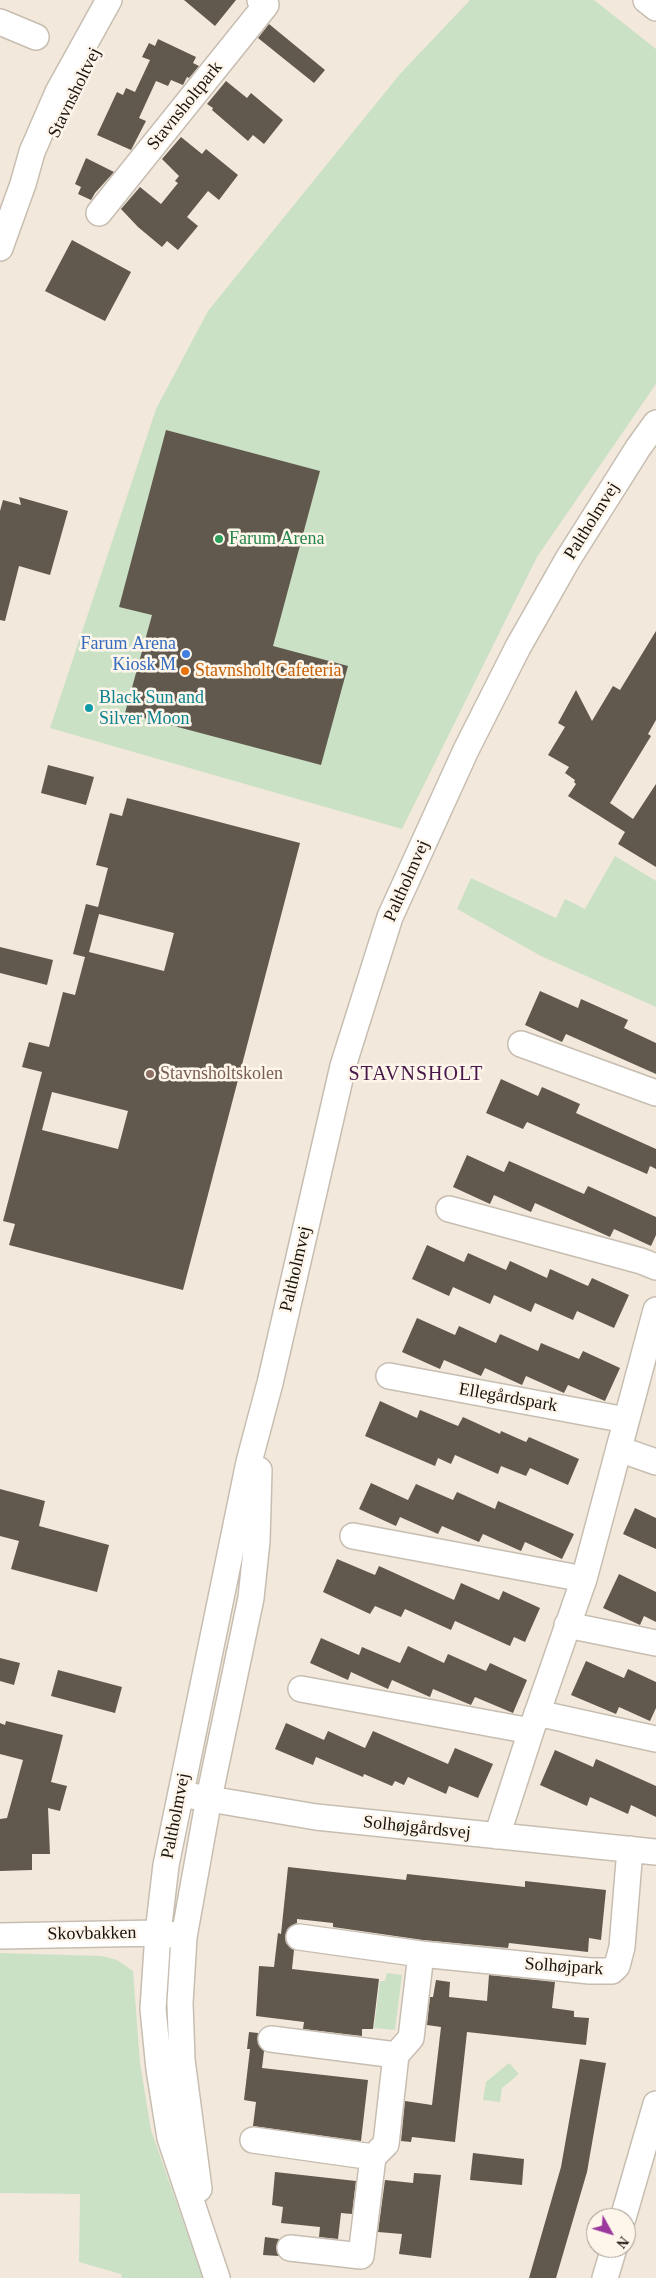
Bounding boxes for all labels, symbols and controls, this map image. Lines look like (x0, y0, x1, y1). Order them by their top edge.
street label: Stavnsholtvej (44, 44, 106, 142)
street label: Stavnsholtpark (143, 57, 227, 155)
street label: Paltholmvej (560, 478, 624, 564)
place label: Farum Arena (229, 528, 324, 550)
marker: Farum Arena (213, 533, 225, 545)
place label: Farum Arena Kiosk M (81, 633, 176, 676)
marker: Farum Arena Kiosk M (180, 648, 192, 660)
place label: Stavnsholt Cafeteria (195, 660, 341, 682)
marker: Stavnsholt Cafeteria (179, 665, 191, 677)
place label: Black Sun and Silver Moon (99, 687, 204, 730)
marker: Black Sun and Silver Moon (83, 702, 95, 714)
street label: Paltholmvej (379, 837, 435, 925)
place label: Stavnsholtskolen (160, 1063, 283, 1085)
district label: STAVNSHOLT (347, 1063, 485, 1087)
marker: Stavnsholtskolen (144, 1068, 156, 1080)
street label: Paltholmvej (276, 1224, 316, 1314)
street label: Ellegårdspark (457, 1379, 559, 1417)
street label: Paltholmvej (157, 1771, 195, 1861)
street label: Solhøjgårdsvej (362, 1812, 472, 1844)
street label: Skovbakken (47, 1922, 137, 1946)
street label: Solhøjpark (524, 1953, 604, 1981)
north arrow (586, 2208, 636, 2258)
text: N (613, 2233, 631, 2251)

